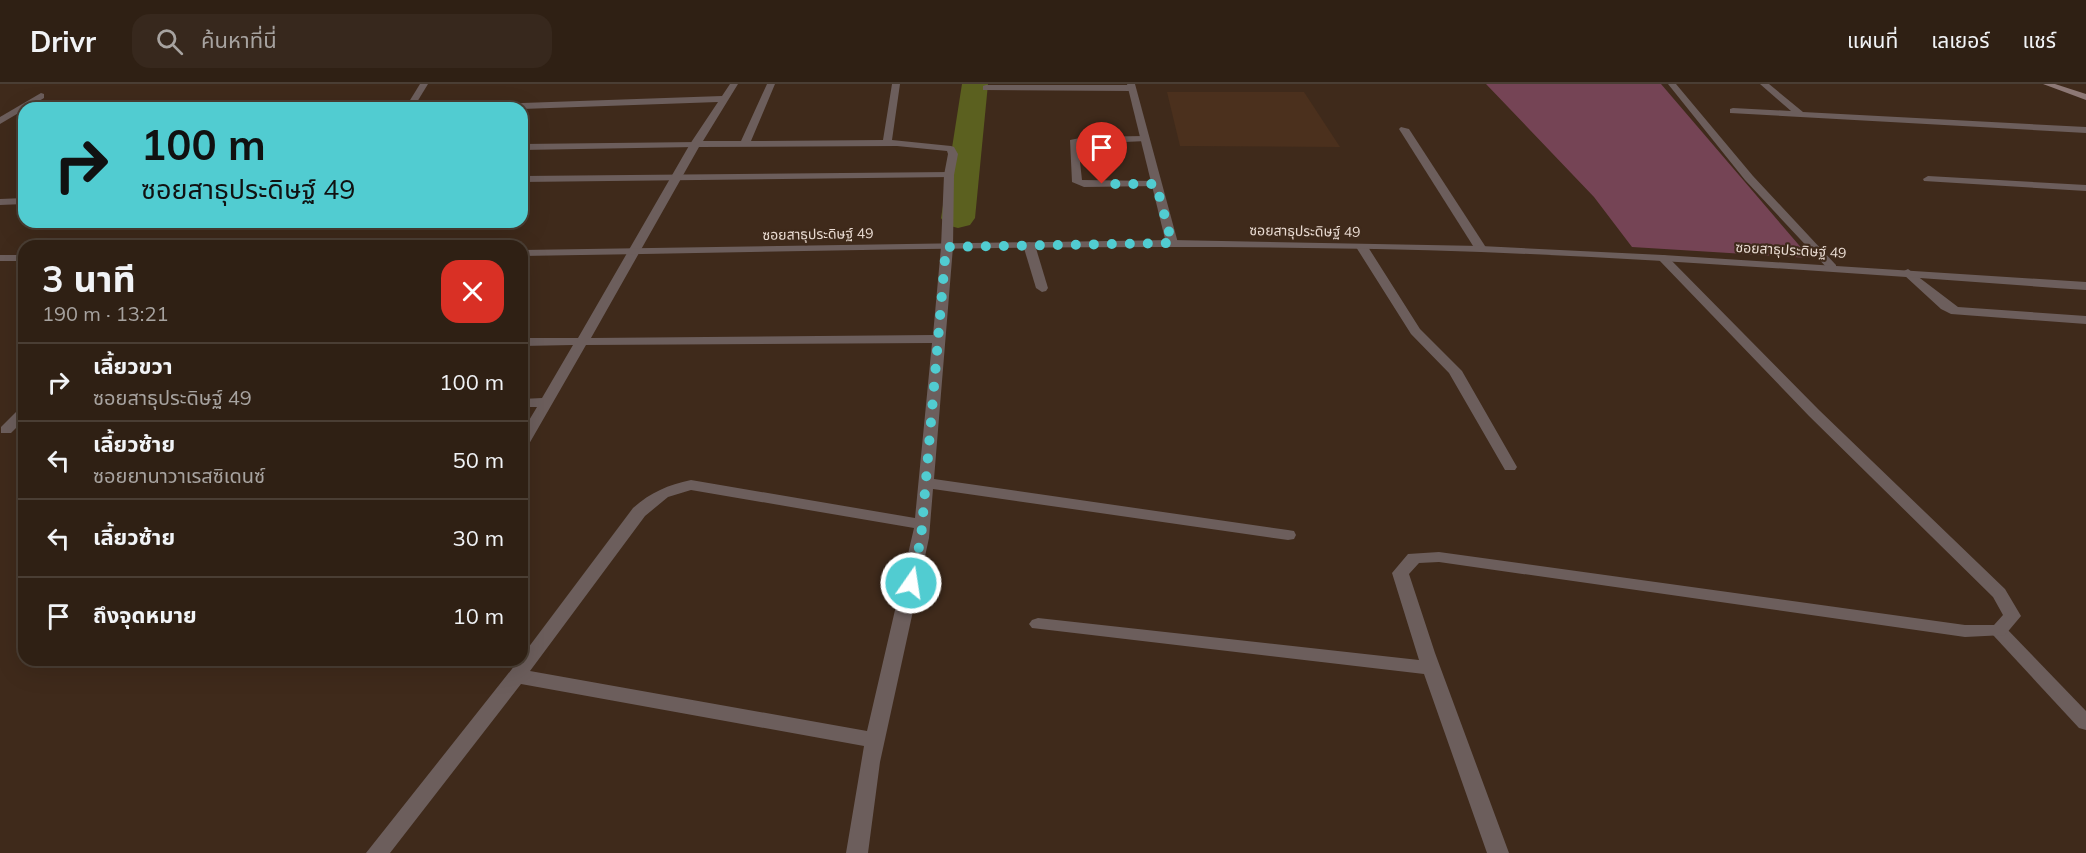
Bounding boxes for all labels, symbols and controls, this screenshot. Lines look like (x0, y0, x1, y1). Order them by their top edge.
search box (132, 14, 552, 68)
text: Drivr (30, 24, 96, 59)
icon: search (153, 25, 186, 58)
text: ค้นหาที่นี่ (201, 26, 277, 54)
text: แผนที่ (1847, 27, 1898, 53)
text: เลเยอร์ (1931, 27, 1990, 53)
text: แชร์ (2023, 27, 2056, 53)
text: 100 m (141, 118, 266, 171)
pin (1076, 122, 1127, 184)
icon: right (42, 126, 120, 204)
icon: arrive (1085, 131, 1118, 164)
text: ซอยสาธุประดิษฐ์ 49 (141, 172, 355, 206)
street label: ซอยสาธุประดิษฐ์ 49 (1249, 221, 1361, 241)
street label: ซอยสาธุประดิษฐ์ 49 (762, 224, 874, 244)
street label: ซอยสาธุประดิษฐ์ 49 (1735, 238, 1847, 262)
text: 3 นาที (42, 256, 136, 301)
button: close (441, 260, 504, 323)
text: 190 m · 13:21 (42, 301, 168, 326)
text: เลี้ยวขวา (93, 352, 173, 380)
icon: right (42, 366, 75, 399)
text: 100 m (439, 368, 504, 396)
text: ซอยสาธุประดิษฐ์ 49 (93, 385, 252, 410)
text: เลี้ยวซ้าย (93, 430, 175, 458)
icon: left (42, 444, 75, 477)
text: 50 m (453, 446, 504, 474)
text: ซอยยานาวาเรสซิเดนซ์ (93, 463, 265, 488)
icon: left (42, 522, 75, 555)
text: เลี้ยวซ้าย (93, 523, 175, 551)
text: 30 m (453, 524, 504, 552)
position arrow (879, 551, 943, 615)
icon: arrive (42, 600, 75, 633)
text: ถึงจุดหมาย (93, 601, 197, 629)
text: 10 m (453, 602, 504, 630)

